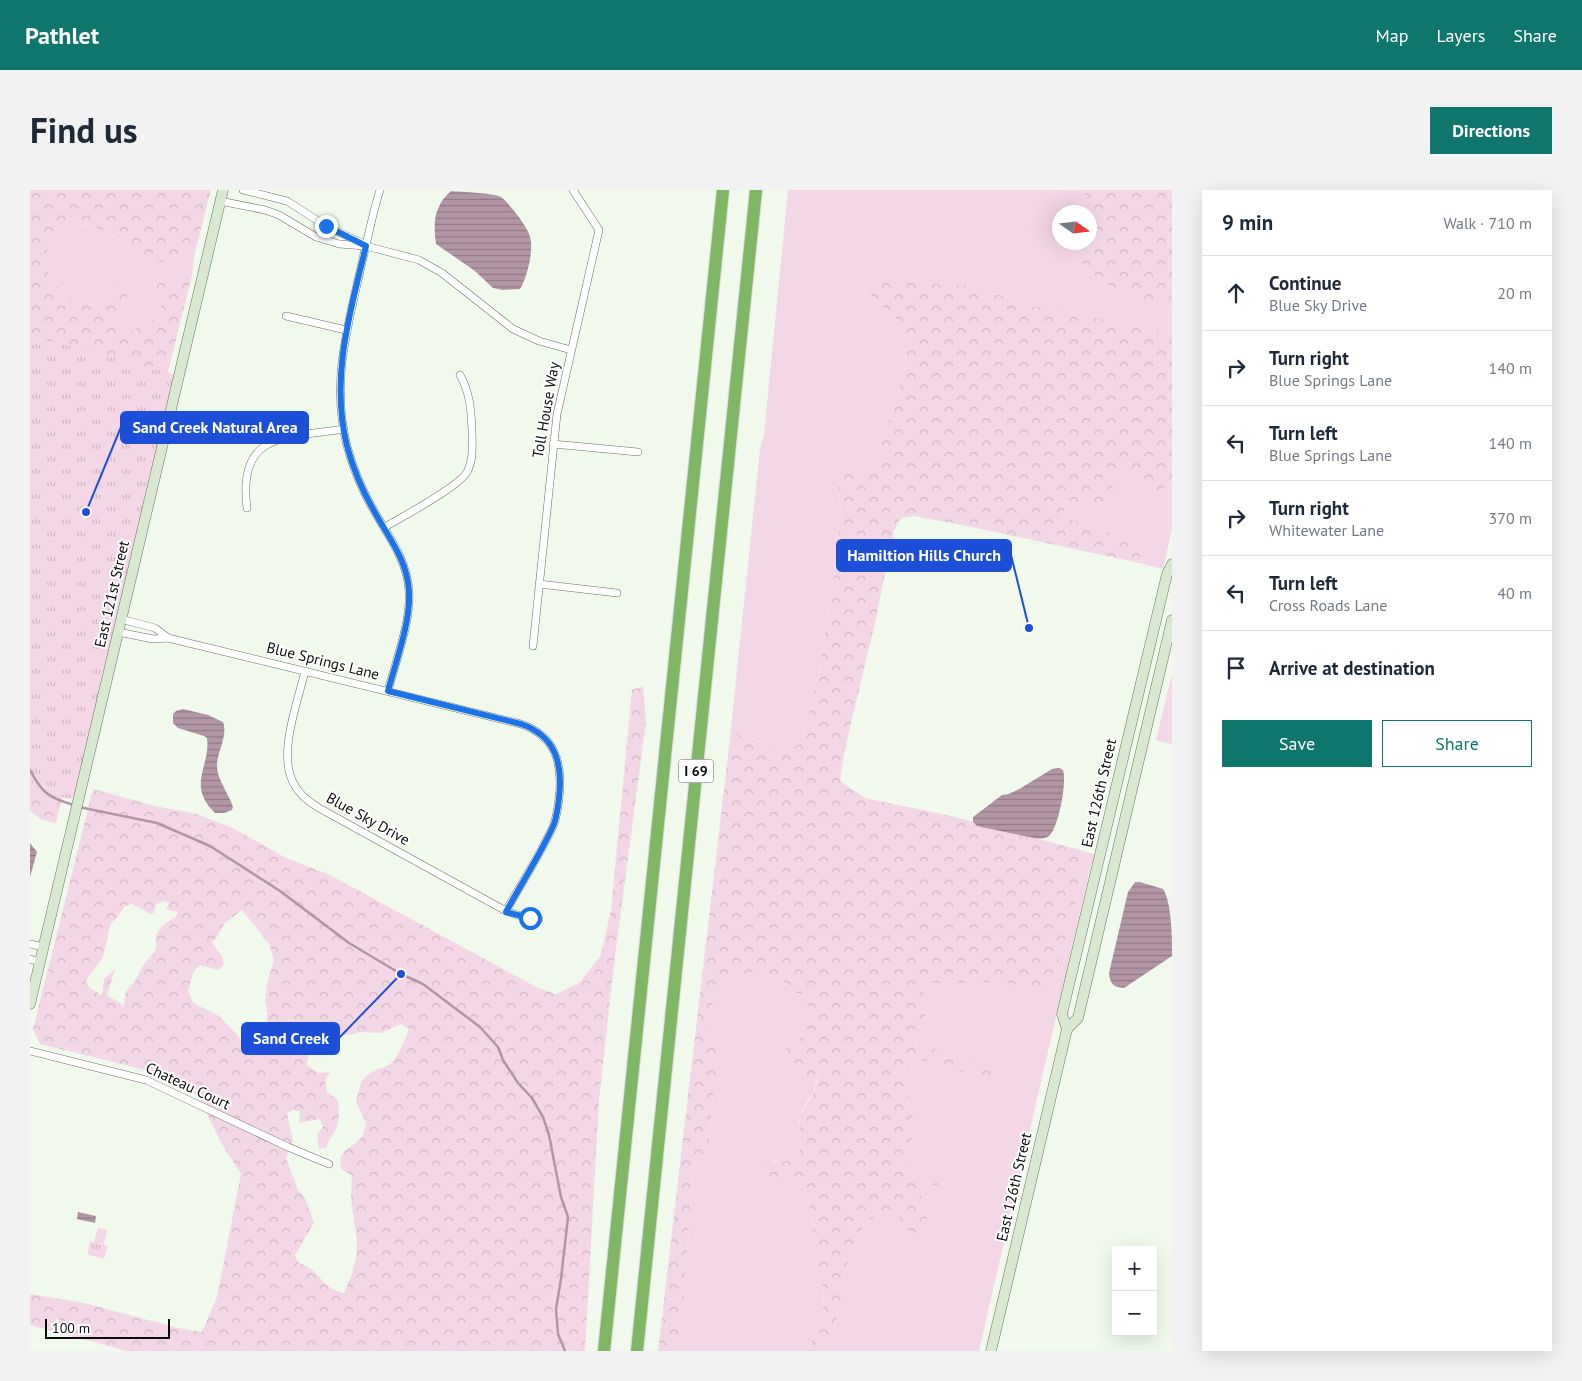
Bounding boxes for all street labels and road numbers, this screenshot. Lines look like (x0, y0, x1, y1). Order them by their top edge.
street label: Toll House Way (528, 360, 563, 459)
street label: East 121st Street (90, 539, 133, 649)
street label: Blue Springs Lane (265, 637, 381, 684)
street label: East 126th Street (1077, 737, 1120, 849)
road number: I 69 (678, 760, 714, 782)
street label: Blue Sky Drive (323, 788, 413, 849)
street label: Chateau Court (143, 1058, 234, 1113)
street label: East 126th Street (992, 1131, 1035, 1243)

